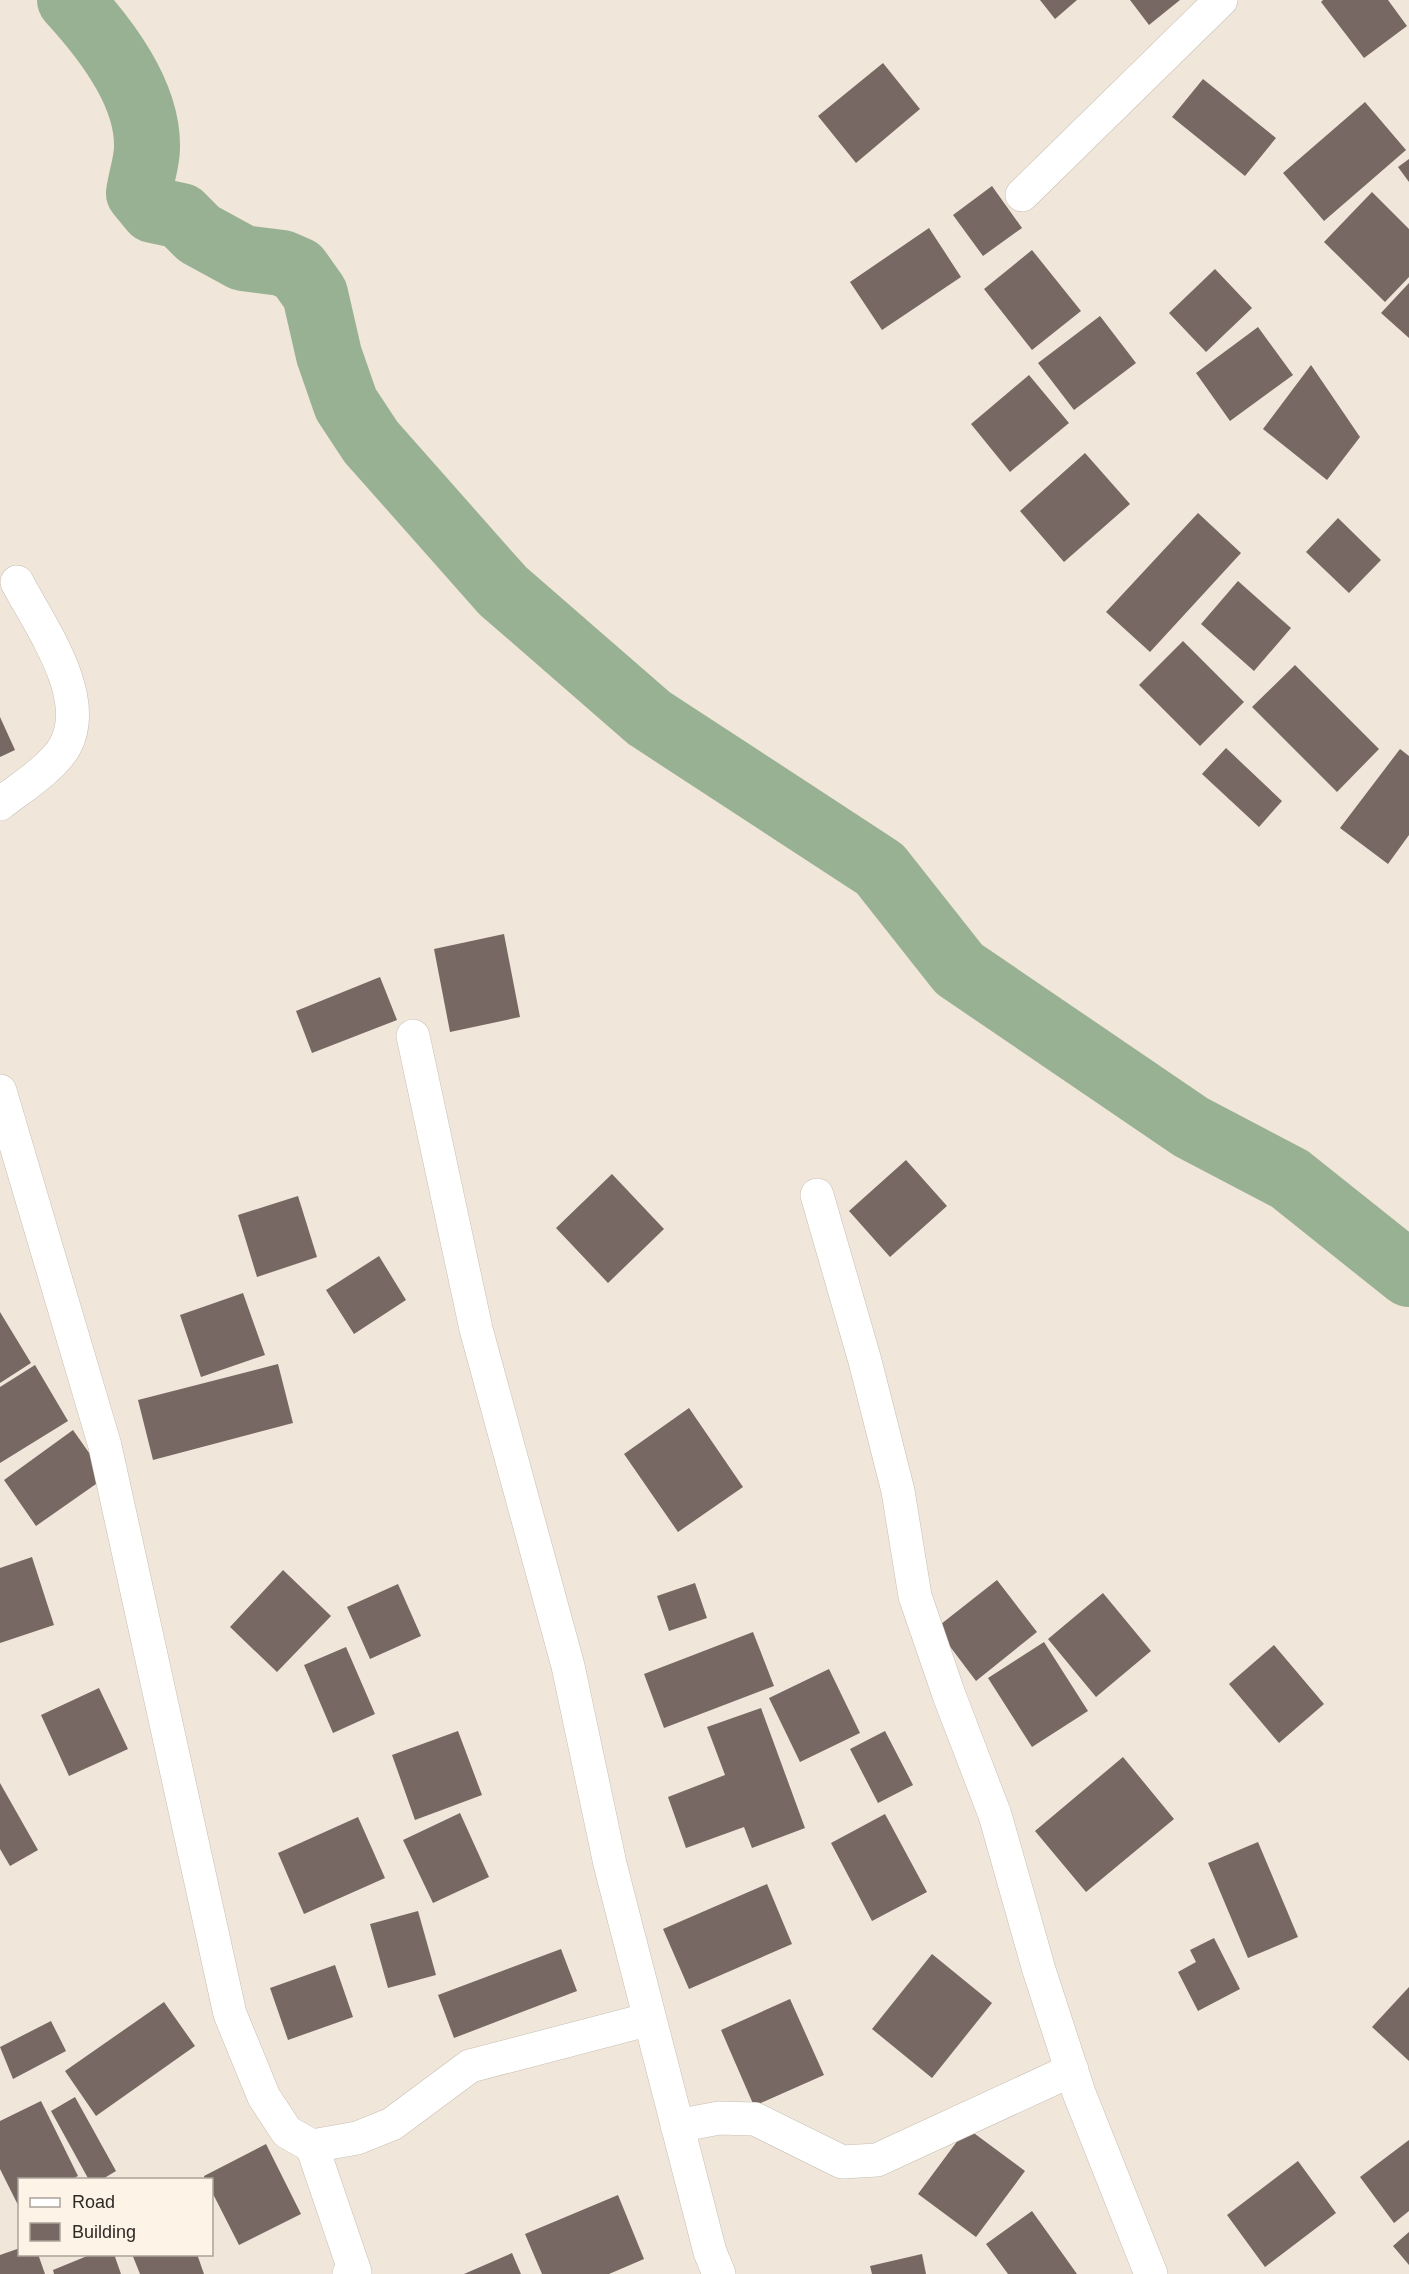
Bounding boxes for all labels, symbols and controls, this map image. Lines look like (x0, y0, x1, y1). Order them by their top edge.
legend (18, 2178, 213, 2256)
text: Road (72, 2192, 115, 2212)
text: Building (72, 2222, 136, 2242)

